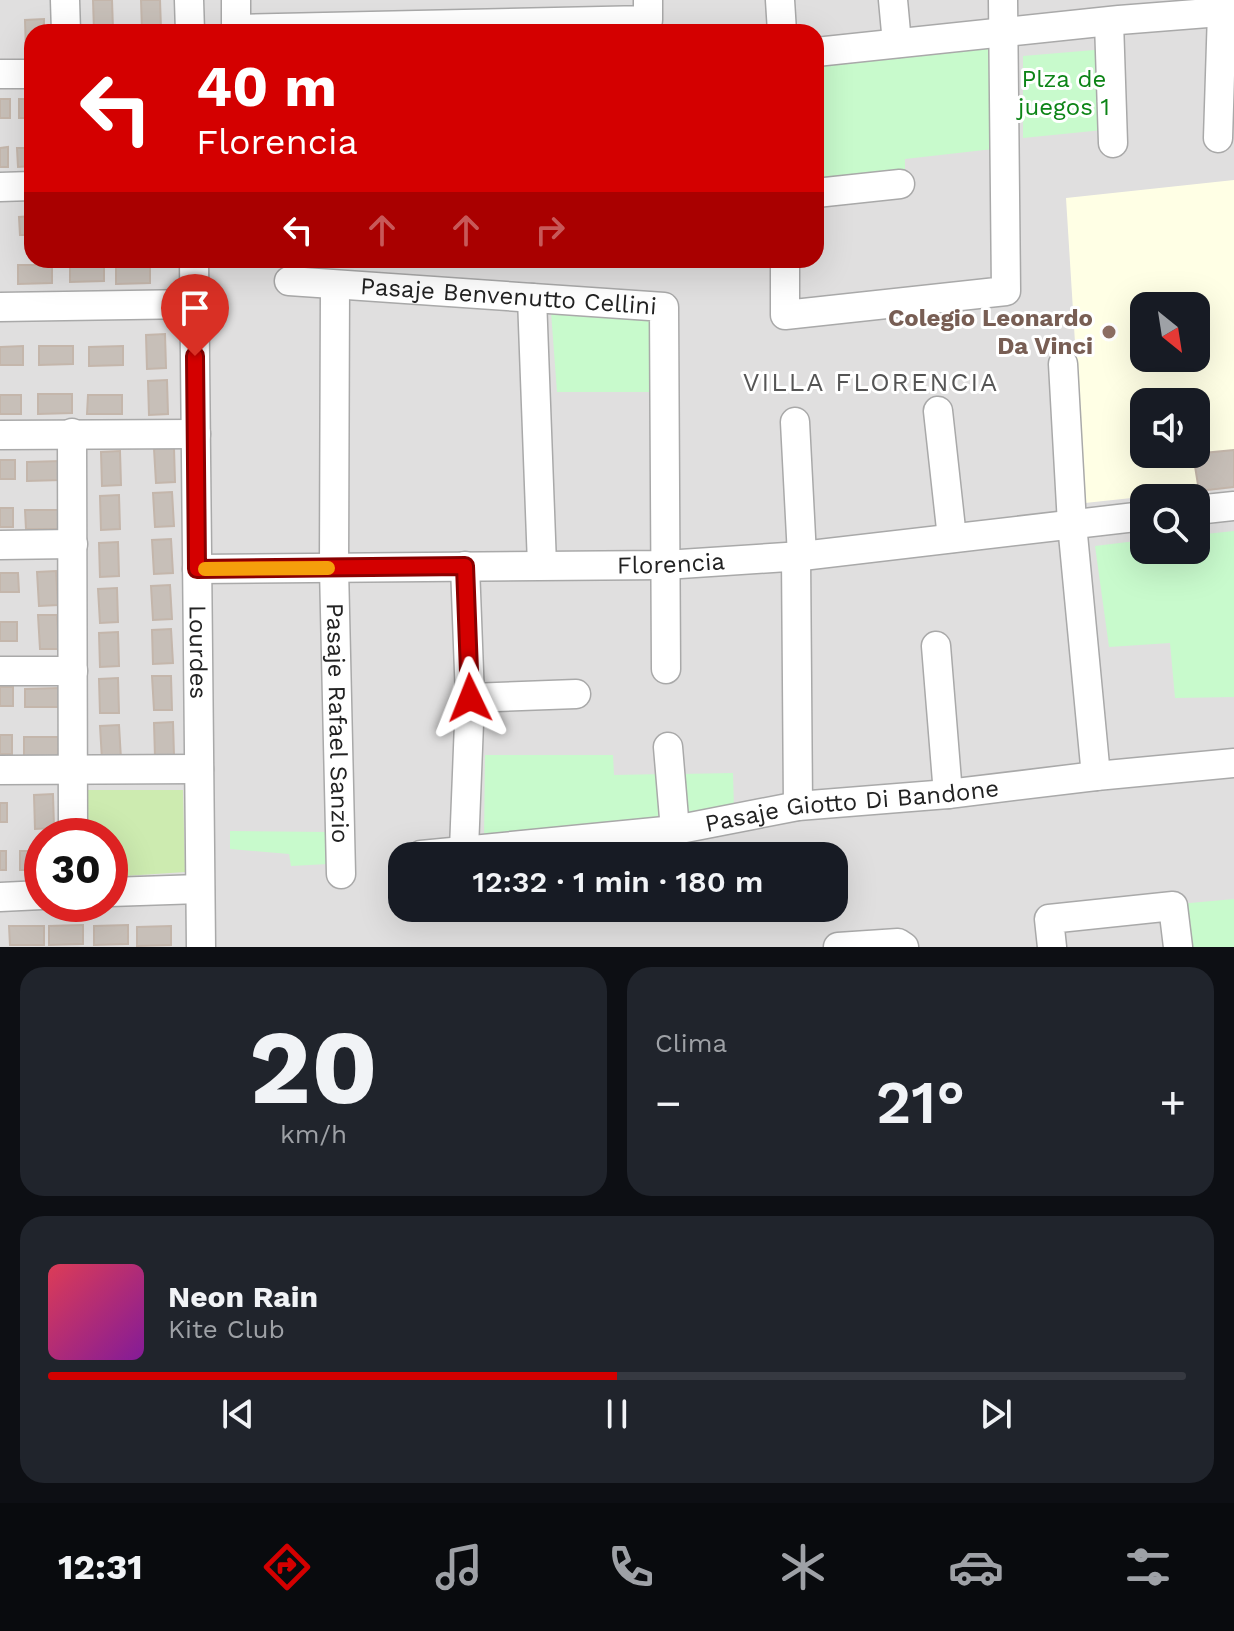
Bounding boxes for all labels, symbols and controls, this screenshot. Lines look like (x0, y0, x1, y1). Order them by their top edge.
text: 40 m (196, 54, 337, 120)
icon: left (64, 56, 168, 160)
park label: Plza de juegos 1 (1016, 65, 1110, 121)
text: Florencia (196, 121, 358, 163)
icon: left (276, 208, 320, 252)
icon: ahead (360, 208, 404, 252)
icon: ahead (444, 208, 488, 252)
icon: right (528, 208, 572, 252)
street label: Pasaje Benvenutto Cellini (359, 272, 658, 320)
pin (161, 274, 229, 356)
icon: arrive (173, 286, 217, 330)
north arrow (1130, 292, 1210, 372)
map controls (1130, 292, 1210, 564)
place label: Colegio Leonardo Da Vinci (888, 304, 1093, 360)
marker: Colegio Leonardo Da Vinci (1100, 323, 1118, 341)
district label: VILLA FLORENCIA (743, 367, 999, 397)
button: sound (1130, 388, 1210, 468)
button: search (1130, 484, 1210, 564)
street label: Florencia (617, 547, 726, 579)
street label: Pasaje Rafael Sanzio (321, 602, 354, 843)
street label: Lourdes (184, 605, 212, 699)
position arrow (428, 656, 512, 740)
street label: Pasaje Giotto Di Bandone (702, 774, 1000, 838)
speed limit sign: 30 (24, 818, 128, 922)
text: 12:32 · 1 min · 180 m (473, 864, 763, 899)
text: 20 (249, 1006, 378, 1128)
text: Clima (655, 1028, 727, 1058)
text: 21° (876, 1067, 965, 1138)
text: − (655, 1077, 682, 1129)
text: + (1159, 1077, 1186, 1129)
text: km/h (280, 1119, 347, 1149)
text: Neon Rain (168, 1279, 318, 1314)
text: Kite Club (168, 1314, 285, 1344)
icon: previous (216, 1392, 260, 1436)
icon: pause (595, 1392, 639, 1436)
icon: next (974, 1392, 1018, 1436)
icon: directions (259, 1539, 315, 1595)
icon: music (431, 1539, 487, 1595)
icon: phone (603, 1539, 659, 1595)
icon: climate (775, 1539, 831, 1595)
icon: car (948, 1539, 1004, 1595)
icon: filters (1120, 1539, 1176, 1595)
text: 12:31 (58, 1546, 143, 1588)

